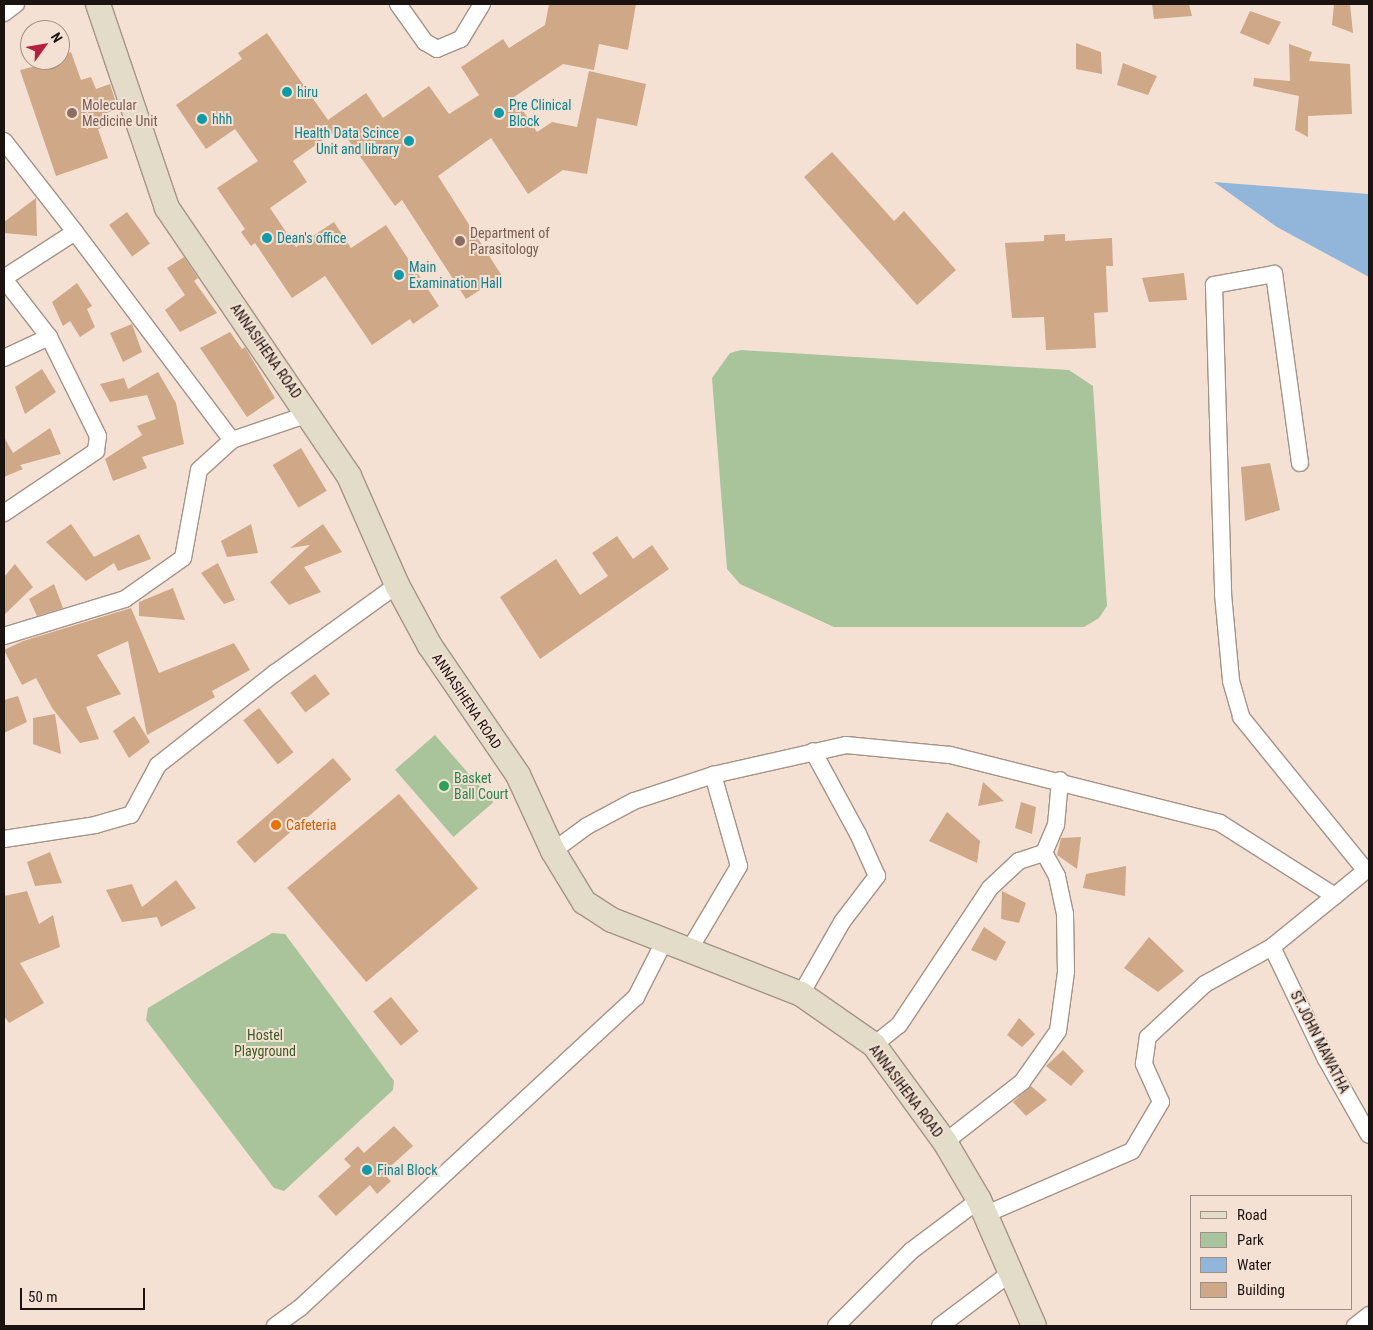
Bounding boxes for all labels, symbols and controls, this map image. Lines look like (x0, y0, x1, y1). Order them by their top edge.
north arrow (20, 20, 70, 70)
text: N (48, 30, 66, 45)
place label: hiru (297, 84, 318, 100)
marker: hiru (281, 86, 293, 98)
place label: Molecular Medicine Unit (82, 97, 158, 130)
place label: Pre Clinical Block (509, 97, 571, 130)
marker: Molecular Medicine Unit (66, 107, 78, 119)
marker: Pre Clinical Block (493, 107, 505, 119)
place label: hhh (212, 111, 232, 127)
marker: hhh (196, 113, 208, 125)
place label: Health Data Scince Unit and library (294, 125, 399, 158)
marker: Health Data Scince Unit and library (403, 135, 415, 147)
place label: Department of Parasitology (470, 225, 550, 258)
place label: Dean's office (277, 230, 346, 246)
marker: Dean's office (261, 232, 273, 244)
marker: Department of Parasitology (454, 235, 466, 247)
place label: Main Examination Hall (409, 259, 502, 292)
marker: Main Examination Hall (393, 269, 405, 281)
street label: ANNASIHENA ROAD (227, 300, 305, 402)
street label: ANNASIHENA ROAD (429, 650, 505, 752)
place label: Basket Ball Court (454, 770, 508, 802)
marker: Basket Ball Court (438, 780, 450, 792)
place label: Cafeteria (286, 817, 336, 833)
marker: Cafeteria (270, 819, 282, 831)
street label: ST.JOHN MAWATHA (1287, 988, 1353, 1096)
park label: Hostel Playground (234, 1027, 296, 1060)
street label: ANNASIHENA ROAD (866, 1041, 946, 1141)
place label: Final Block (377, 1162, 438, 1178)
marker: Final Block (361, 1164, 373, 1176)
legend (1190, 1195, 1353, 1310)
text: Road (1237, 1206, 1267, 1224)
text: Park (1237, 1231, 1264, 1249)
text: Water (1237, 1256, 1271, 1274)
scale bar (22, 1278, 148, 1310)
text: Building (1237, 1281, 1285, 1299)
text: 50 m (28, 1288, 58, 1306)

